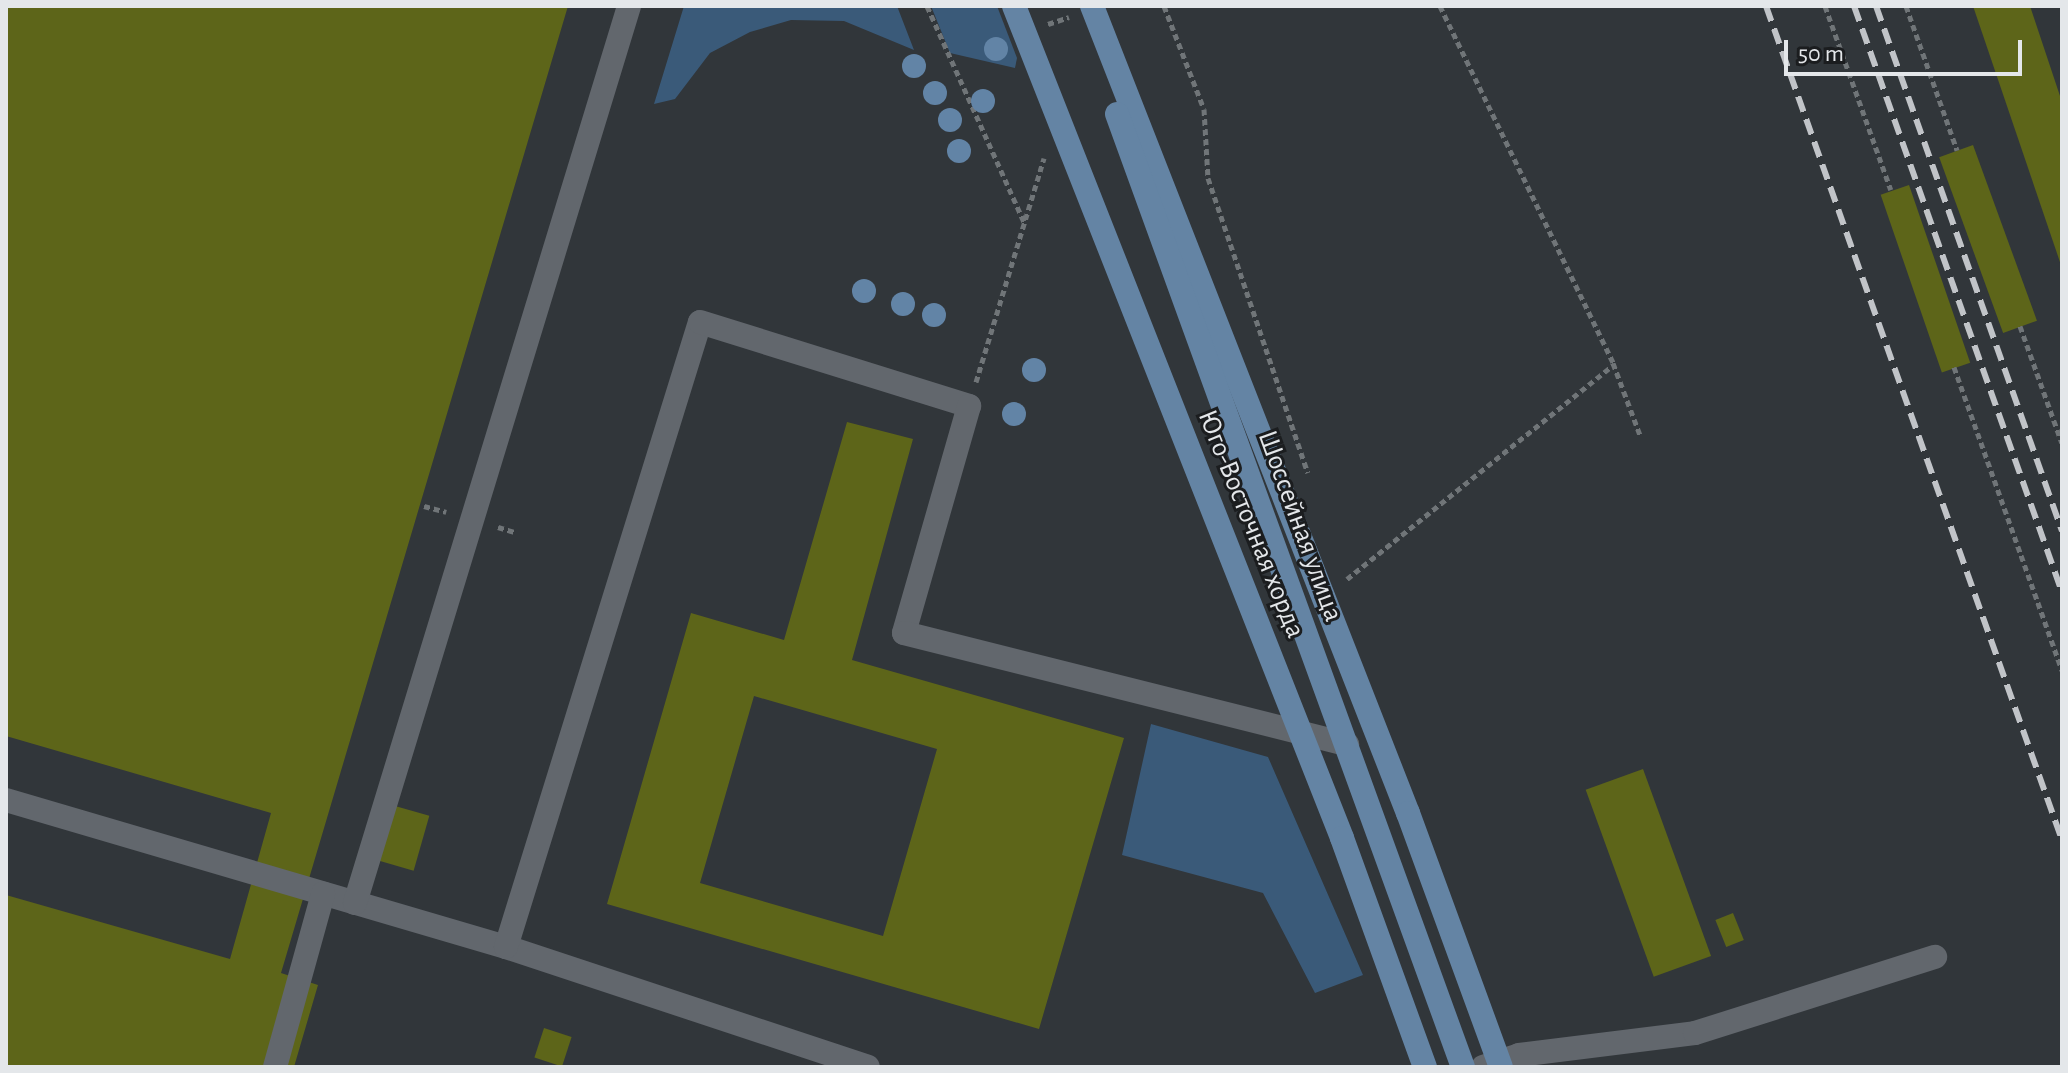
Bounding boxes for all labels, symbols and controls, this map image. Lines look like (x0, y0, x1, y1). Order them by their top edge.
scale bar (1788, 24, 2026, 74)
text: 50 m (1798, 42, 1844, 66)
street label: Юго-Восточная хорда (1190, 405, 1312, 643)
street label: Шоссейная улица (1250, 426, 1350, 626)

